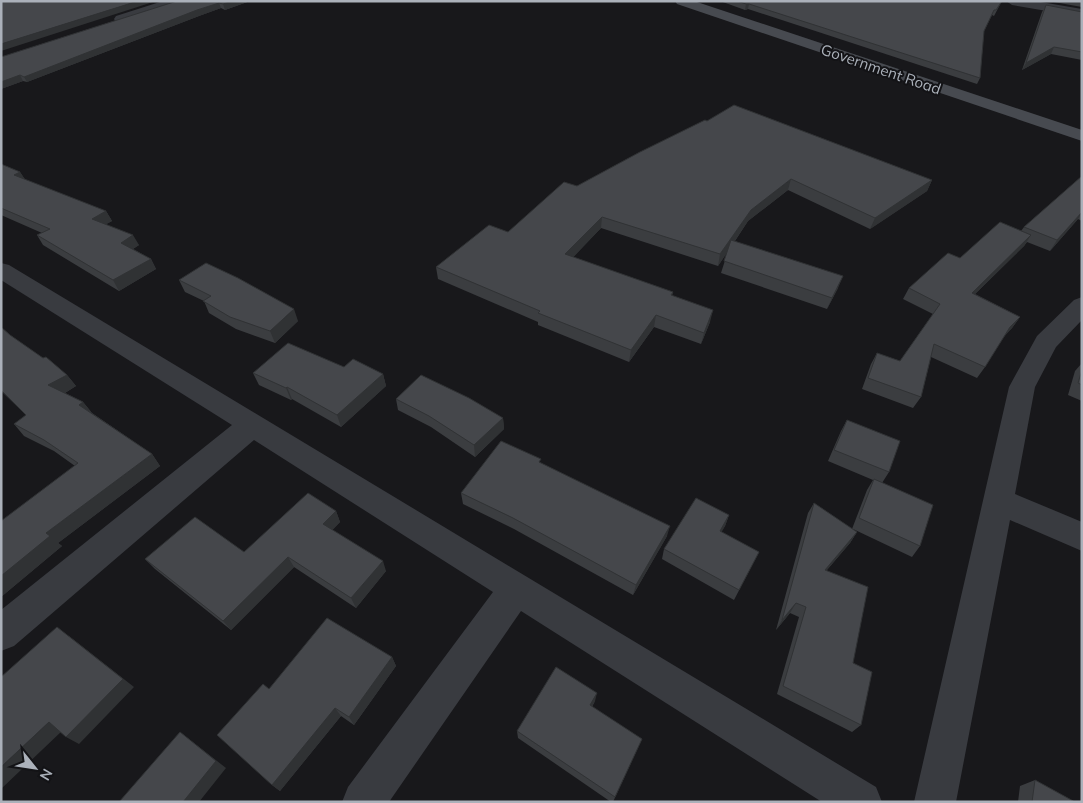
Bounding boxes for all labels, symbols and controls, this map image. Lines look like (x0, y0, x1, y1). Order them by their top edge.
street label: Government Road (818, 40, 944, 98)
north arrow (10, 743, 60, 793)
text: N (36, 765, 57, 784)

